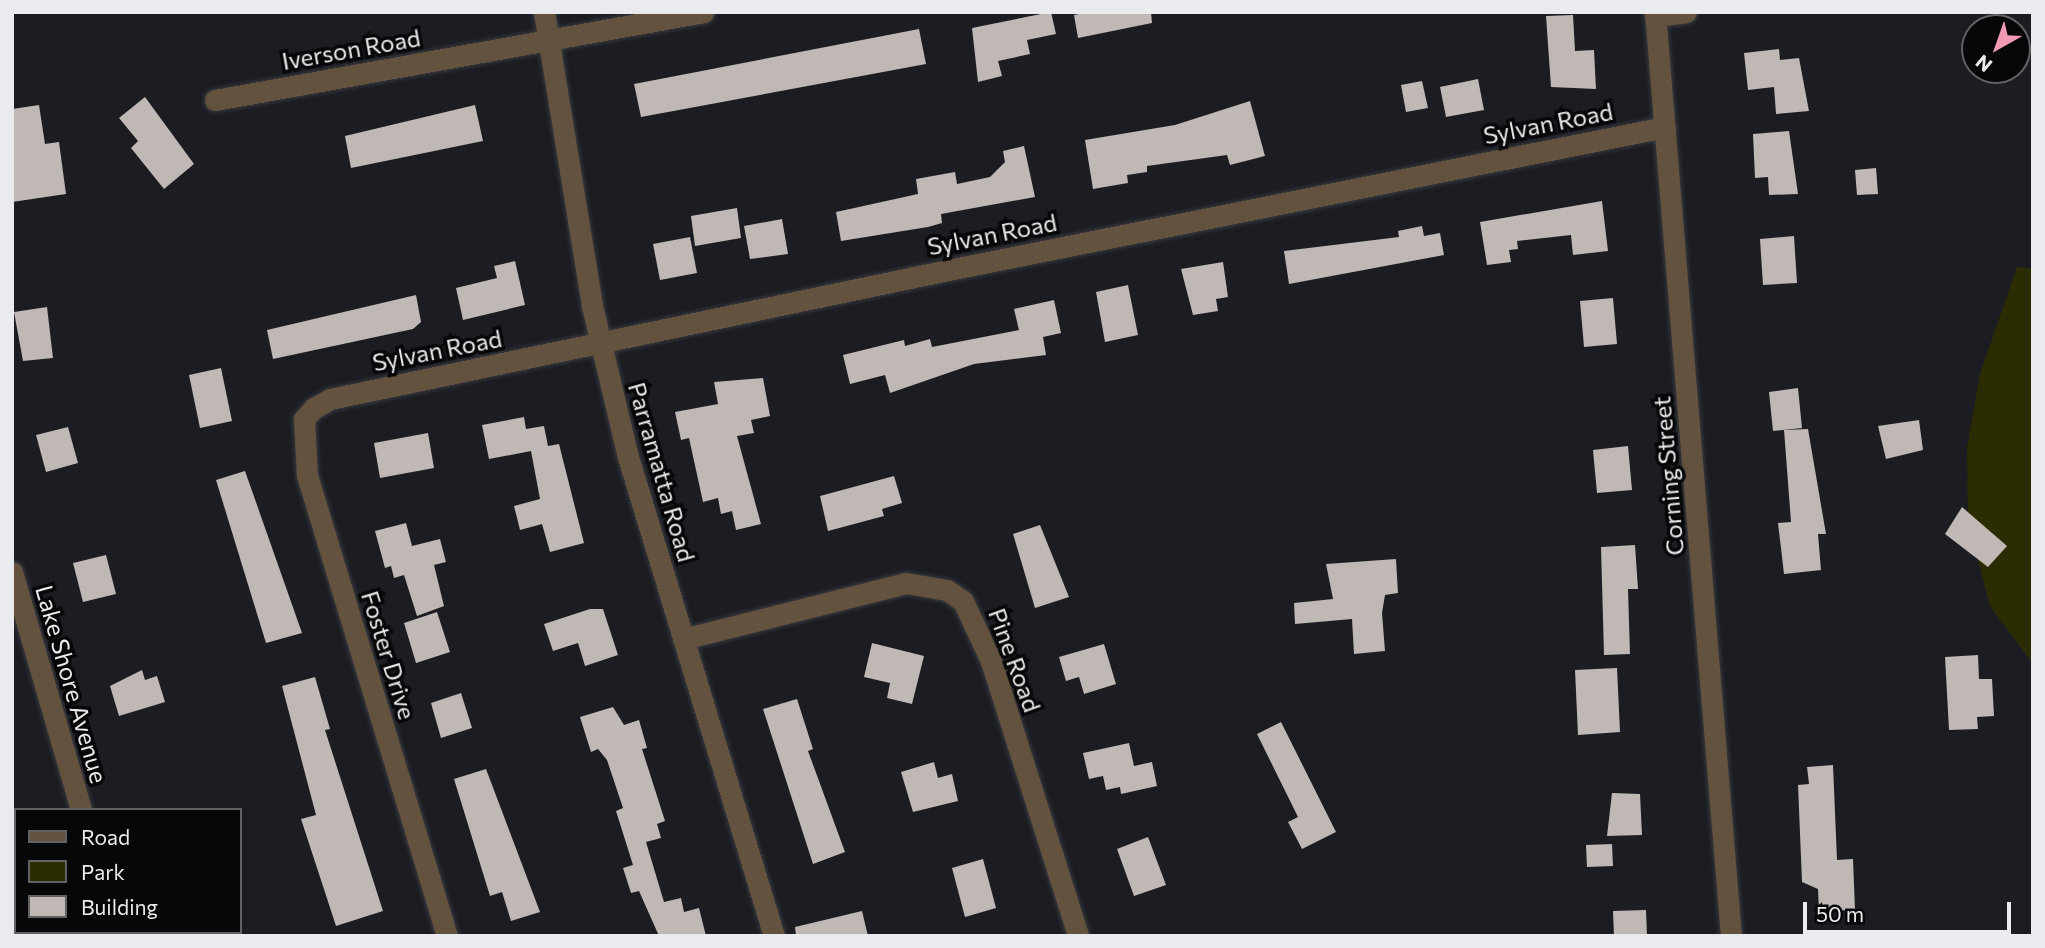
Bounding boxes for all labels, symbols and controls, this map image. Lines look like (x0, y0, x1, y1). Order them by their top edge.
north arrow (1961, 14, 2031, 84)
street label: Iverson Road (280, 23, 422, 75)
text: N (1971, 51, 1996, 77)
street label: Sylvan Road (1481, 96, 1615, 150)
street label: Sylvan Road (925, 207, 1059, 261)
street label: Sylvan Road (370, 323, 504, 377)
street label: Parramatta Road (623, 379, 701, 565)
street label: Corning Street (1647, 395, 1689, 557)
street label: Lake Shore Avenue (30, 582, 114, 786)
street label: Foster Drive (356, 587, 422, 723)
street label: Pine Road (983, 604, 1047, 716)
legend (14, 808, 242, 934)
text: Road (81, 824, 130, 849)
text: Park (81, 859, 125, 884)
scale bar (1807, 888, 2015, 932)
text: Building (81, 894, 158, 919)
text: 50 m (1816, 901, 1864, 926)

